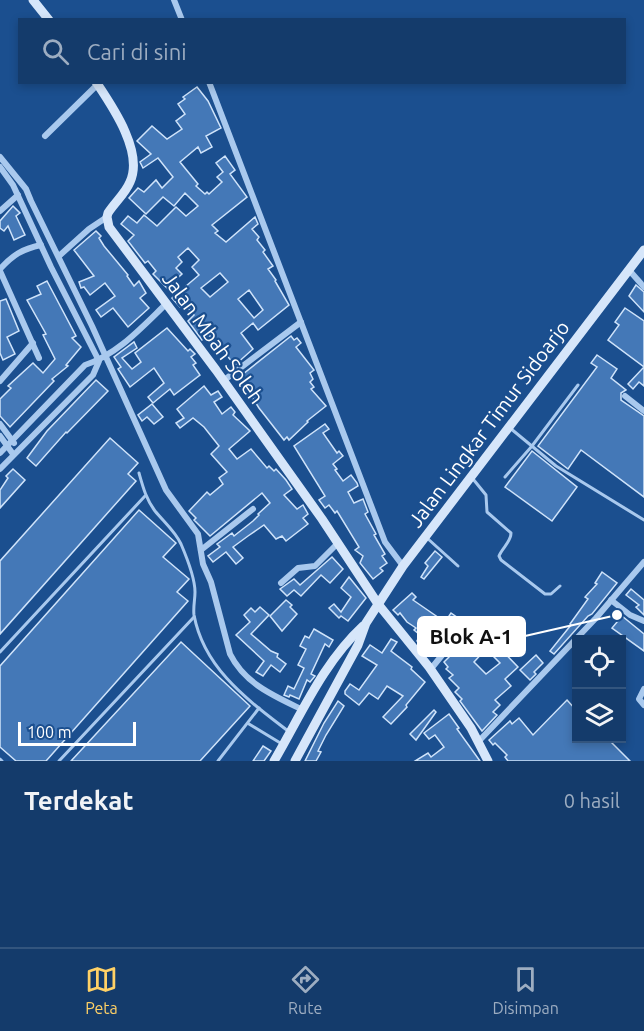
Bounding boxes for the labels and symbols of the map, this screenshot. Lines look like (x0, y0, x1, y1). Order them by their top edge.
street label: Jalan Mbah Soleh (158, 267, 269, 408)
street label: Jalan Lingkar Timur Sidoarjo (403, 316, 574, 531)
callout: Blok A-1 (418, 617, 525, 656)
text: Blok A-1 (429, 624, 513, 648)
scale bar (18, 719, 136, 746)

